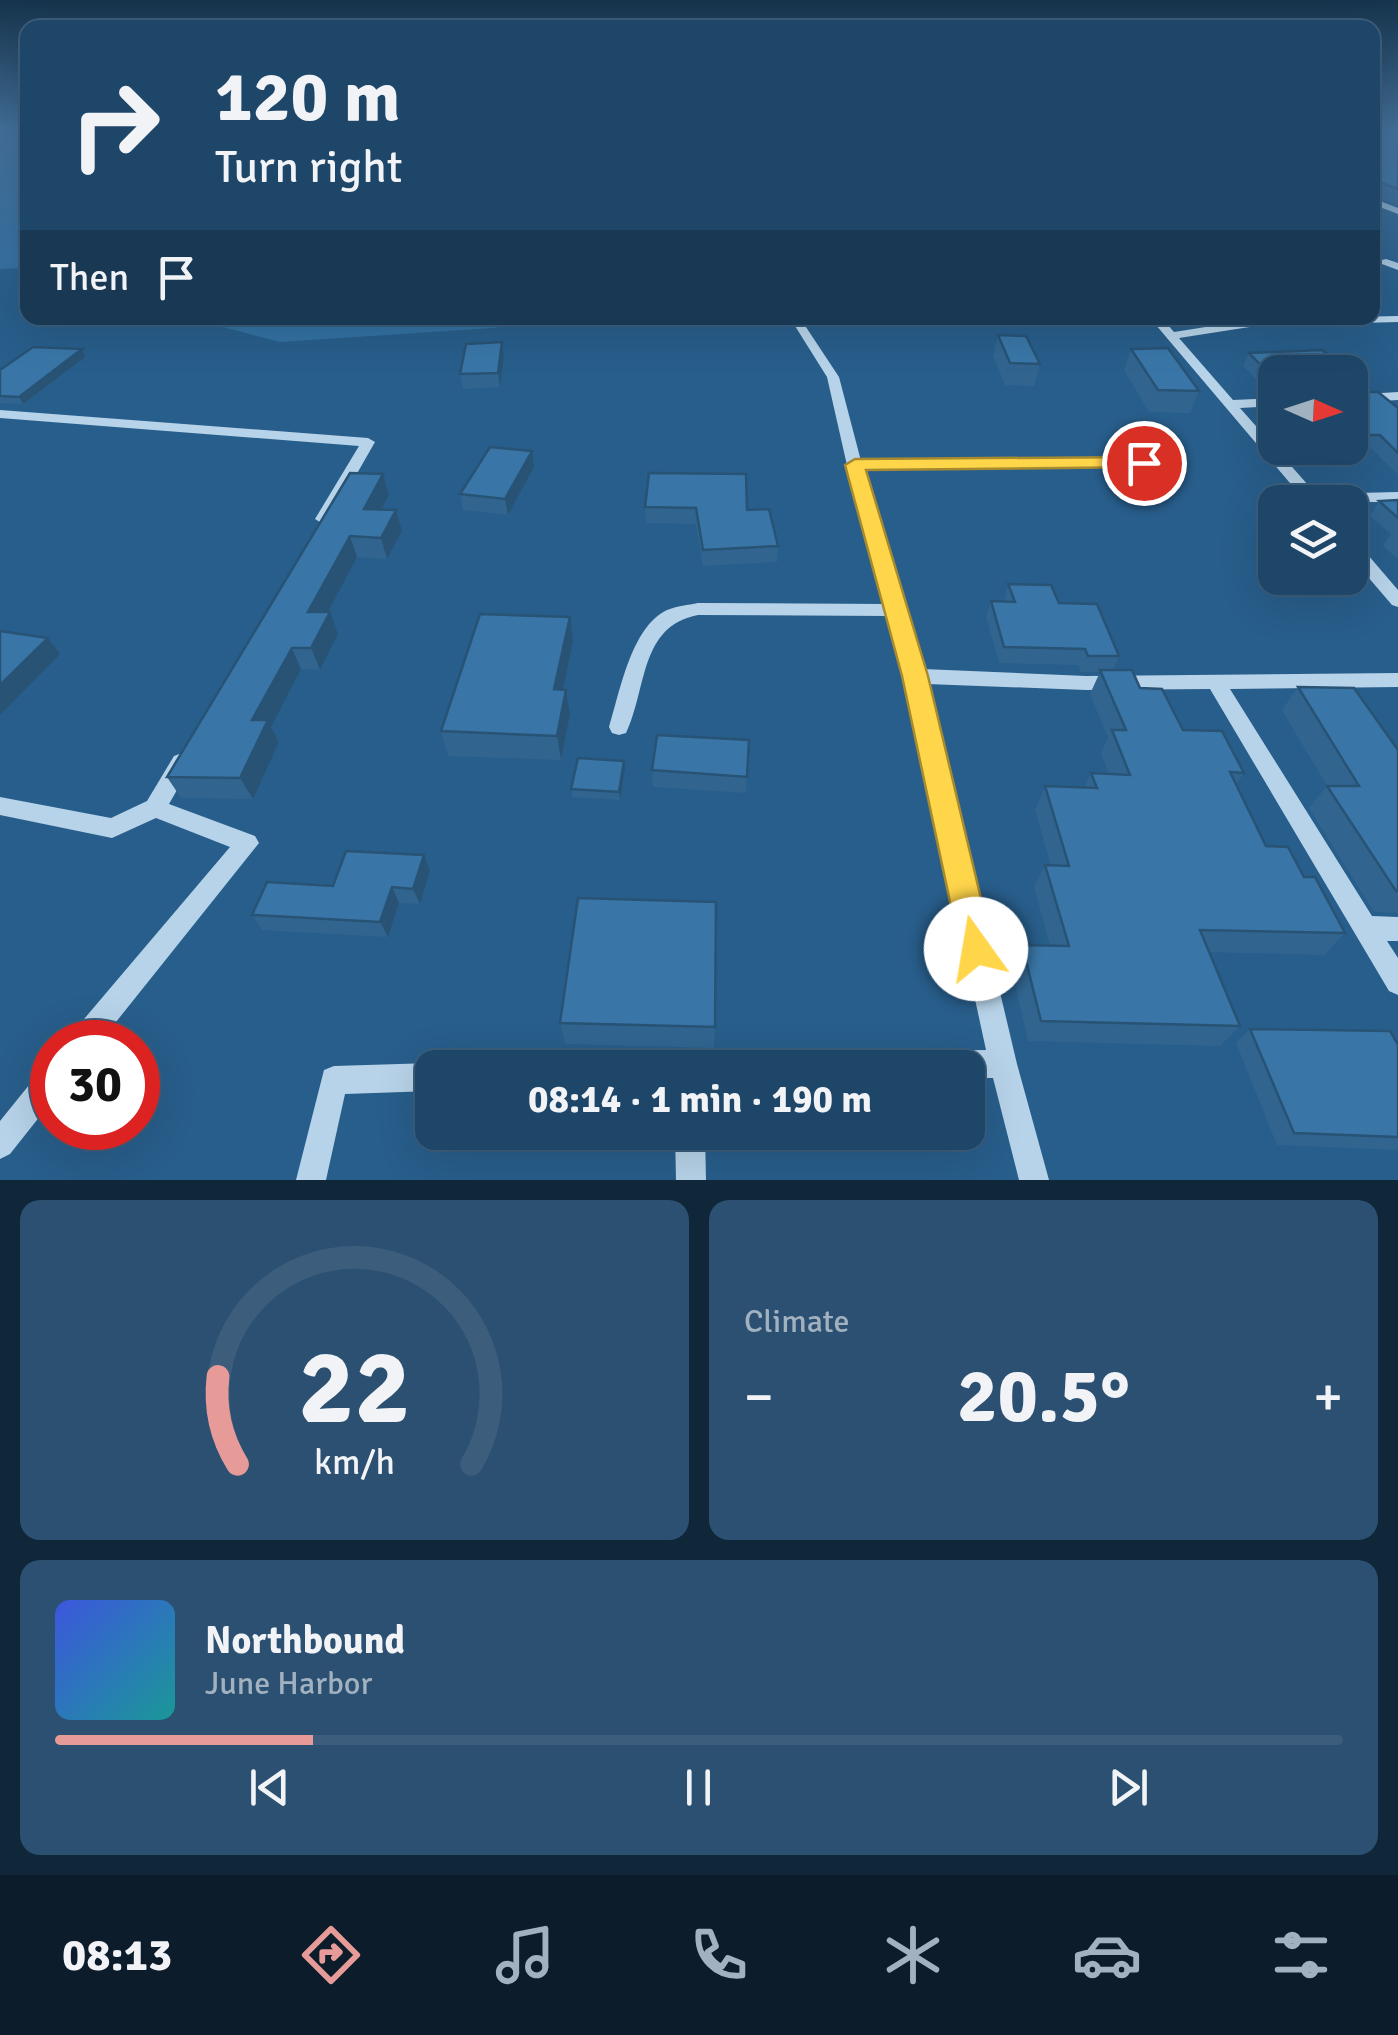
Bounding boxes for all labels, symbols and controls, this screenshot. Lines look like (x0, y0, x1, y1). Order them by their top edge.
text: 120 m (215, 54, 400, 140)
icon: right (50, 60, 180, 190)
text: Turn right (215, 140, 403, 195)
icon: arrive (149, 250, 204, 305)
text: Then (50, 254, 129, 301)
north arrow (1258, 355, 1368, 465)
map controls (1258, 355, 1368, 595)
pin (1102, 421, 1187, 506)
icon: arrive (1117, 436, 1172, 491)
button: layers (1258, 485, 1368, 595)
position arrow (924, 897, 1028, 1001)
speed limit sign: 30 (30, 1020, 160, 1150)
text: 08:14 · 1 min · 190 m (528, 1076, 872, 1123)
text: Climate (744, 1302, 850, 1341)
text: 22 (298, 1324, 411, 1452)
text: 20.5° (957, 1350, 1130, 1443)
text: − (744, 1363, 774, 1431)
text: + (1313, 1363, 1343, 1431)
text: km/h (314, 1440, 395, 1484)
text: Northbound (205, 1617, 405, 1664)
text: June Harbor (205, 1664, 372, 1703)
icon: previous (242, 1760, 297, 1815)
icon: pause (671, 1760, 726, 1815)
icon: next (1101, 1760, 1156, 1815)
icon: directions (296, 1920, 366, 1990)
icon: music (490, 1920, 560, 1990)
icon: phone (684, 1920, 754, 1990)
icon: climate (878, 1920, 948, 1990)
icon: car (1072, 1920, 1142, 1990)
icon: filters (1266, 1920, 1336, 1990)
text: 08:13 (62, 1928, 172, 1983)

